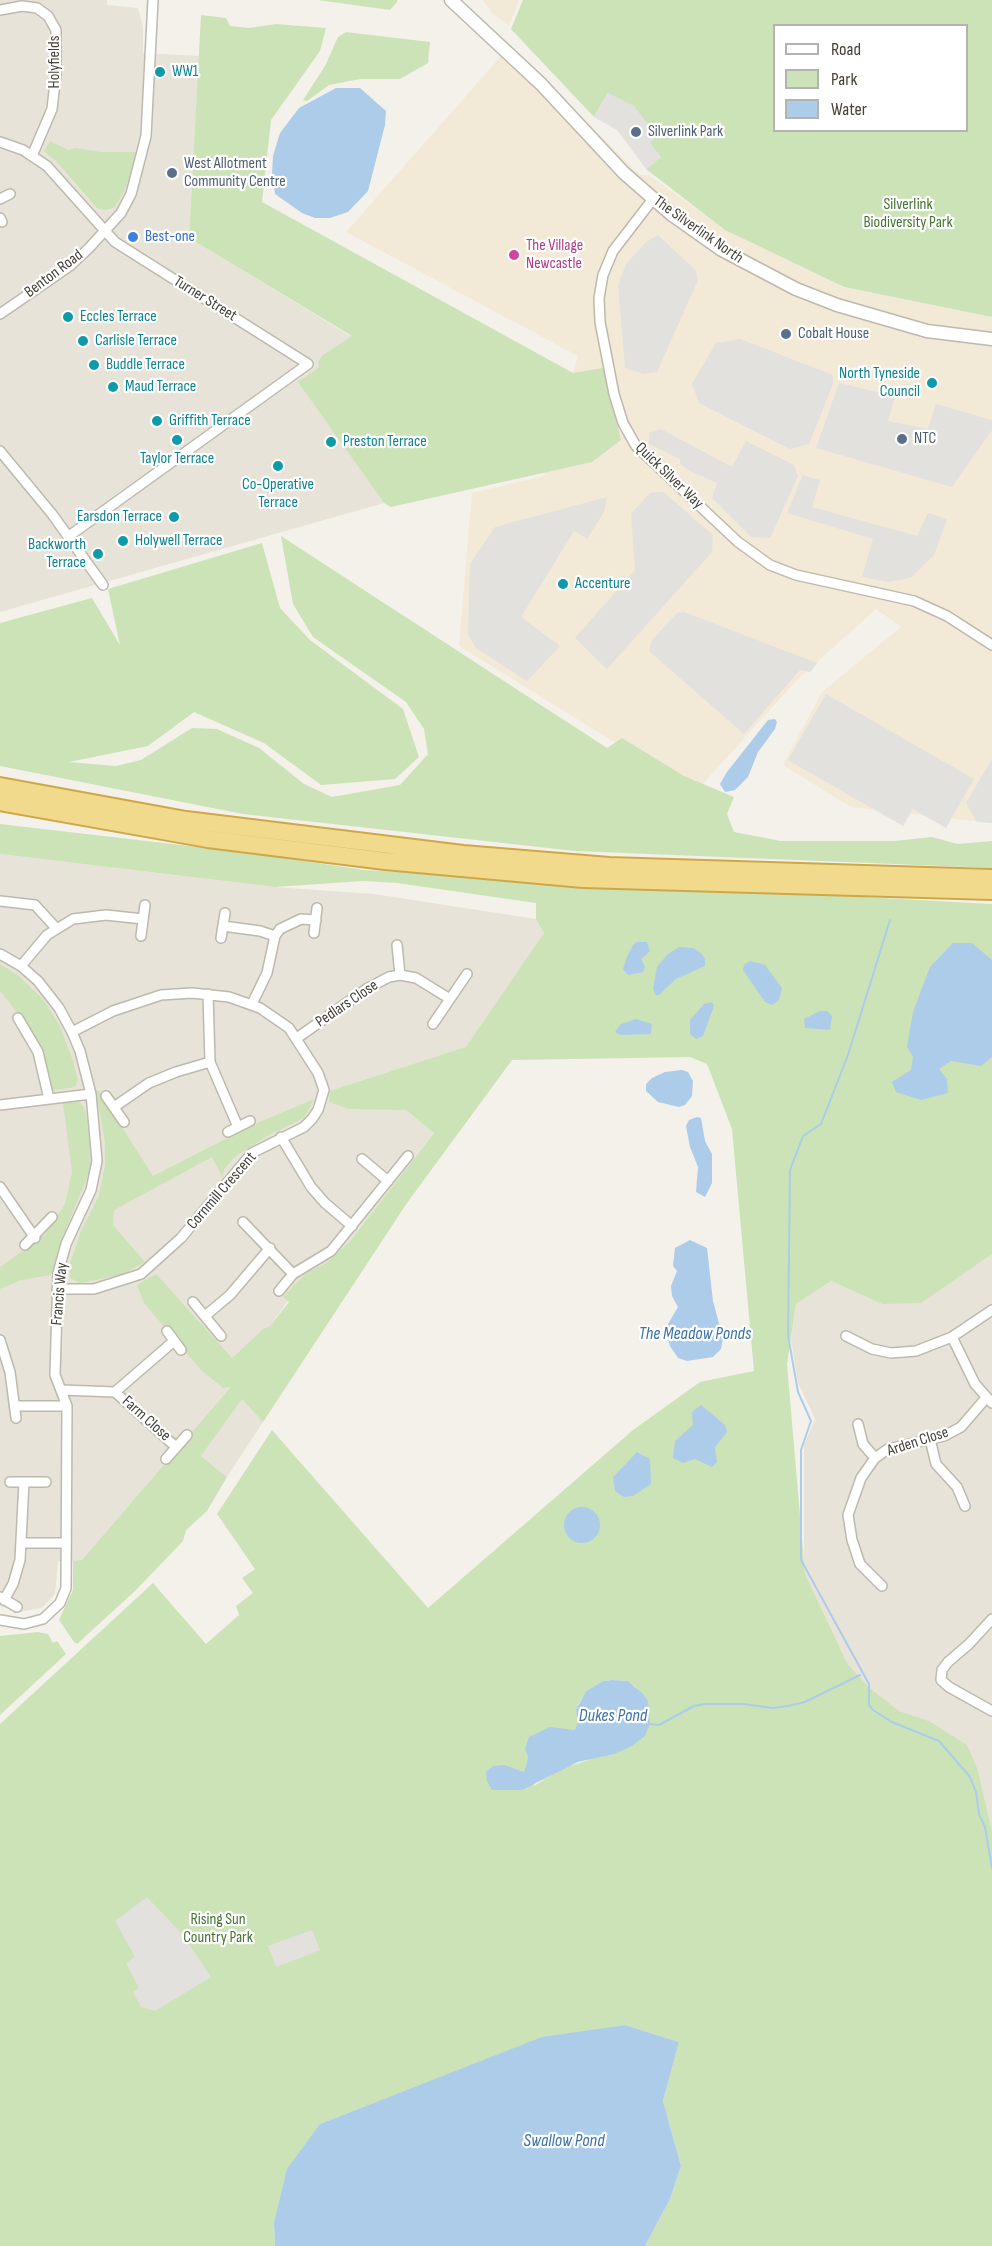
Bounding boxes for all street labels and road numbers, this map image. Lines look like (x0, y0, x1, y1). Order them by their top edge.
street label: Holyfields (45, 36, 65, 88)
street label: The Silverlink North (649, 192, 747, 268)
street label: Benton Road (21, 246, 87, 302)
street label: Turner Street (170, 272, 240, 326)
street label: Quick Silver Way (631, 439, 707, 513)
street label: Pedlars Close (312, 976, 382, 1032)
street label: Cornmill Crescent (183, 1148, 261, 1234)
street label: Francis Way (48, 1262, 72, 1326)
street label: Farm Close (118, 1392, 174, 1446)
street label: Arden Close (885, 1423, 951, 1461)

